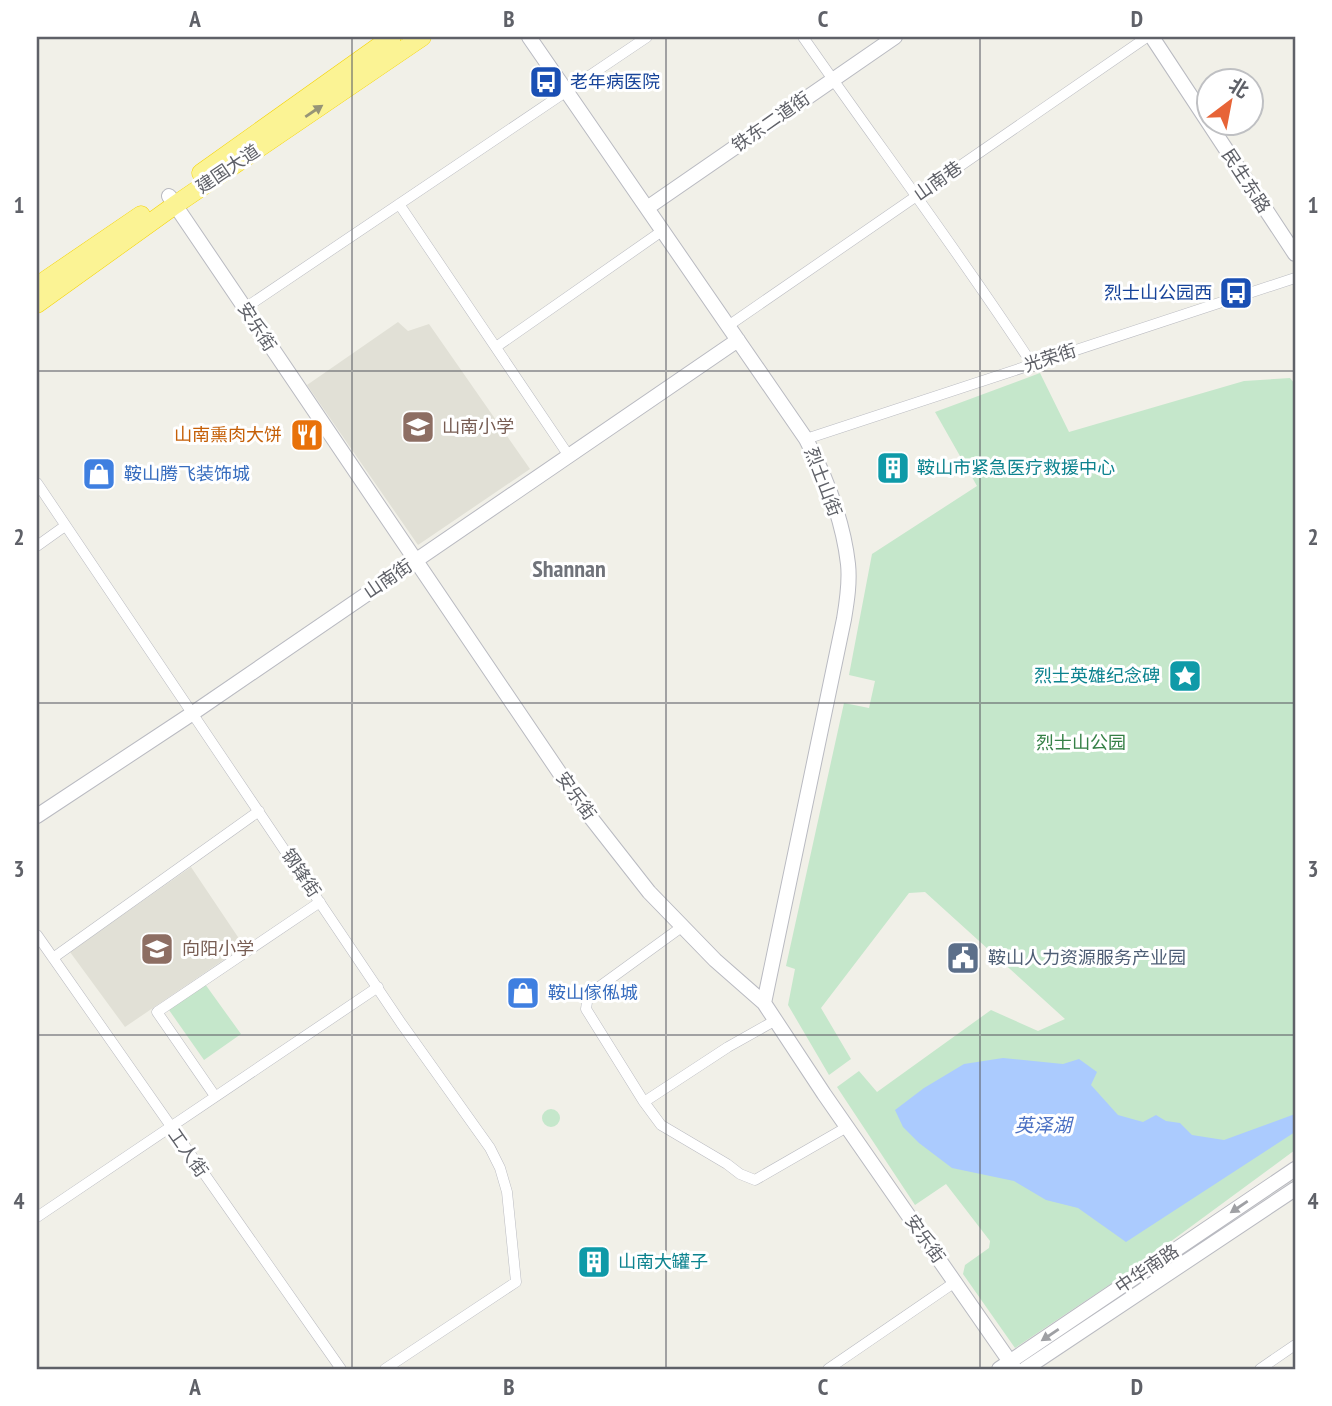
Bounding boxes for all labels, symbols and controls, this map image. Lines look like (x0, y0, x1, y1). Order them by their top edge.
text: A (188, 4, 201, 33)
text: B (503, 4, 515, 33)
text: C (818, 4, 829, 33)
text: D (1131, 4, 1143, 33)
bus stop icon: 老年病医院 (527, 63, 565, 101)
north arrow (1196, 66, 1266, 136)
place label: 老年病医院 (570, 70, 660, 93)
text: 北 (1225, 72, 1253, 103)
street label: 铁东二道街 (727, 86, 814, 157)
one-way arrow (304, 104, 323, 117)
street label: 建国大道 (191, 139, 264, 198)
street label: 民生东路 (1217, 144, 1276, 217)
street label: 山南巷 (909, 156, 966, 205)
text: 1 (14, 190, 25, 219)
text: 1 (1308, 190, 1319, 219)
bus stop icon: 烈士山公园西 (1217, 274, 1255, 312)
place label: 烈士山公园西 (1104, 281, 1212, 304)
street label: 安乐街 (233, 298, 282, 356)
street label: 光荣街 (1021, 338, 1079, 377)
school or university icon: 山南小学 (399, 408, 437, 446)
place label: 山南小学 (442, 415, 514, 438)
restaurant icon: 山南熏肉大饼 (288, 416, 326, 454)
place label: 山南熏肉大饼 (174, 423, 282, 446)
street label: 烈士山街 (800, 444, 847, 520)
building icon: 鞍山市紧急医疗救援中心 (874, 449, 912, 487)
shop icon: 鞍山腾飞装饰城 (80, 455, 118, 493)
place label: 鞍山市紧急医疗救援中心 (917, 456, 1115, 479)
place label: 鞍山腾飞装饰城 (124, 462, 250, 485)
text: 2 (14, 522, 25, 551)
text: 2 (1308, 522, 1319, 551)
district label: Shannan (532, 553, 606, 584)
street label: 山南街 (359, 554, 417, 603)
place icon: 烈士英雄纪念碑 (1166, 657, 1204, 695)
place label: 烈士英雄纪念碑 (1034, 664, 1160, 687)
park label: 烈士山公园 (1036, 731, 1126, 754)
street label: 安乐街 (552, 767, 601, 824)
street label: 钢锋街 (277, 844, 326, 902)
text: 3 (14, 854, 25, 883)
text: 3 (1308, 854, 1319, 883)
school or university icon: 向阳小学 (138, 930, 176, 968)
place label: 向阳小学 (182, 937, 254, 960)
public building icon: 鞍山人力资源服务产业园 (944, 939, 982, 977)
place label: 鞍山人力资源服务产业园 (988, 946, 1186, 969)
shop icon: 鞍山傢俬城 (504, 974, 542, 1012)
place label: 鞍山傢俬城 (548, 981, 638, 1004)
water label: 英泽湖 (1014, 1113, 1074, 1137)
street label: 工人街 (164, 1124, 213, 1181)
text: 4 (14, 1186, 25, 1215)
text: 4 (1308, 1186, 1319, 1215)
one-way arrow (1230, 1200, 1248, 1214)
street label: 安乐街 (901, 1210, 950, 1267)
street label: 中华南路 (1110, 1239, 1183, 1298)
building icon: 山南大罐子 (575, 1243, 613, 1281)
place label: 山南大罐子 (618, 1250, 708, 1273)
one-way arrow (1041, 1328, 1060, 1341)
text: A (188, 1372, 201, 1401)
text: B (503, 1372, 515, 1401)
text: C (818, 1372, 829, 1401)
text: D (1131, 1372, 1143, 1401)

